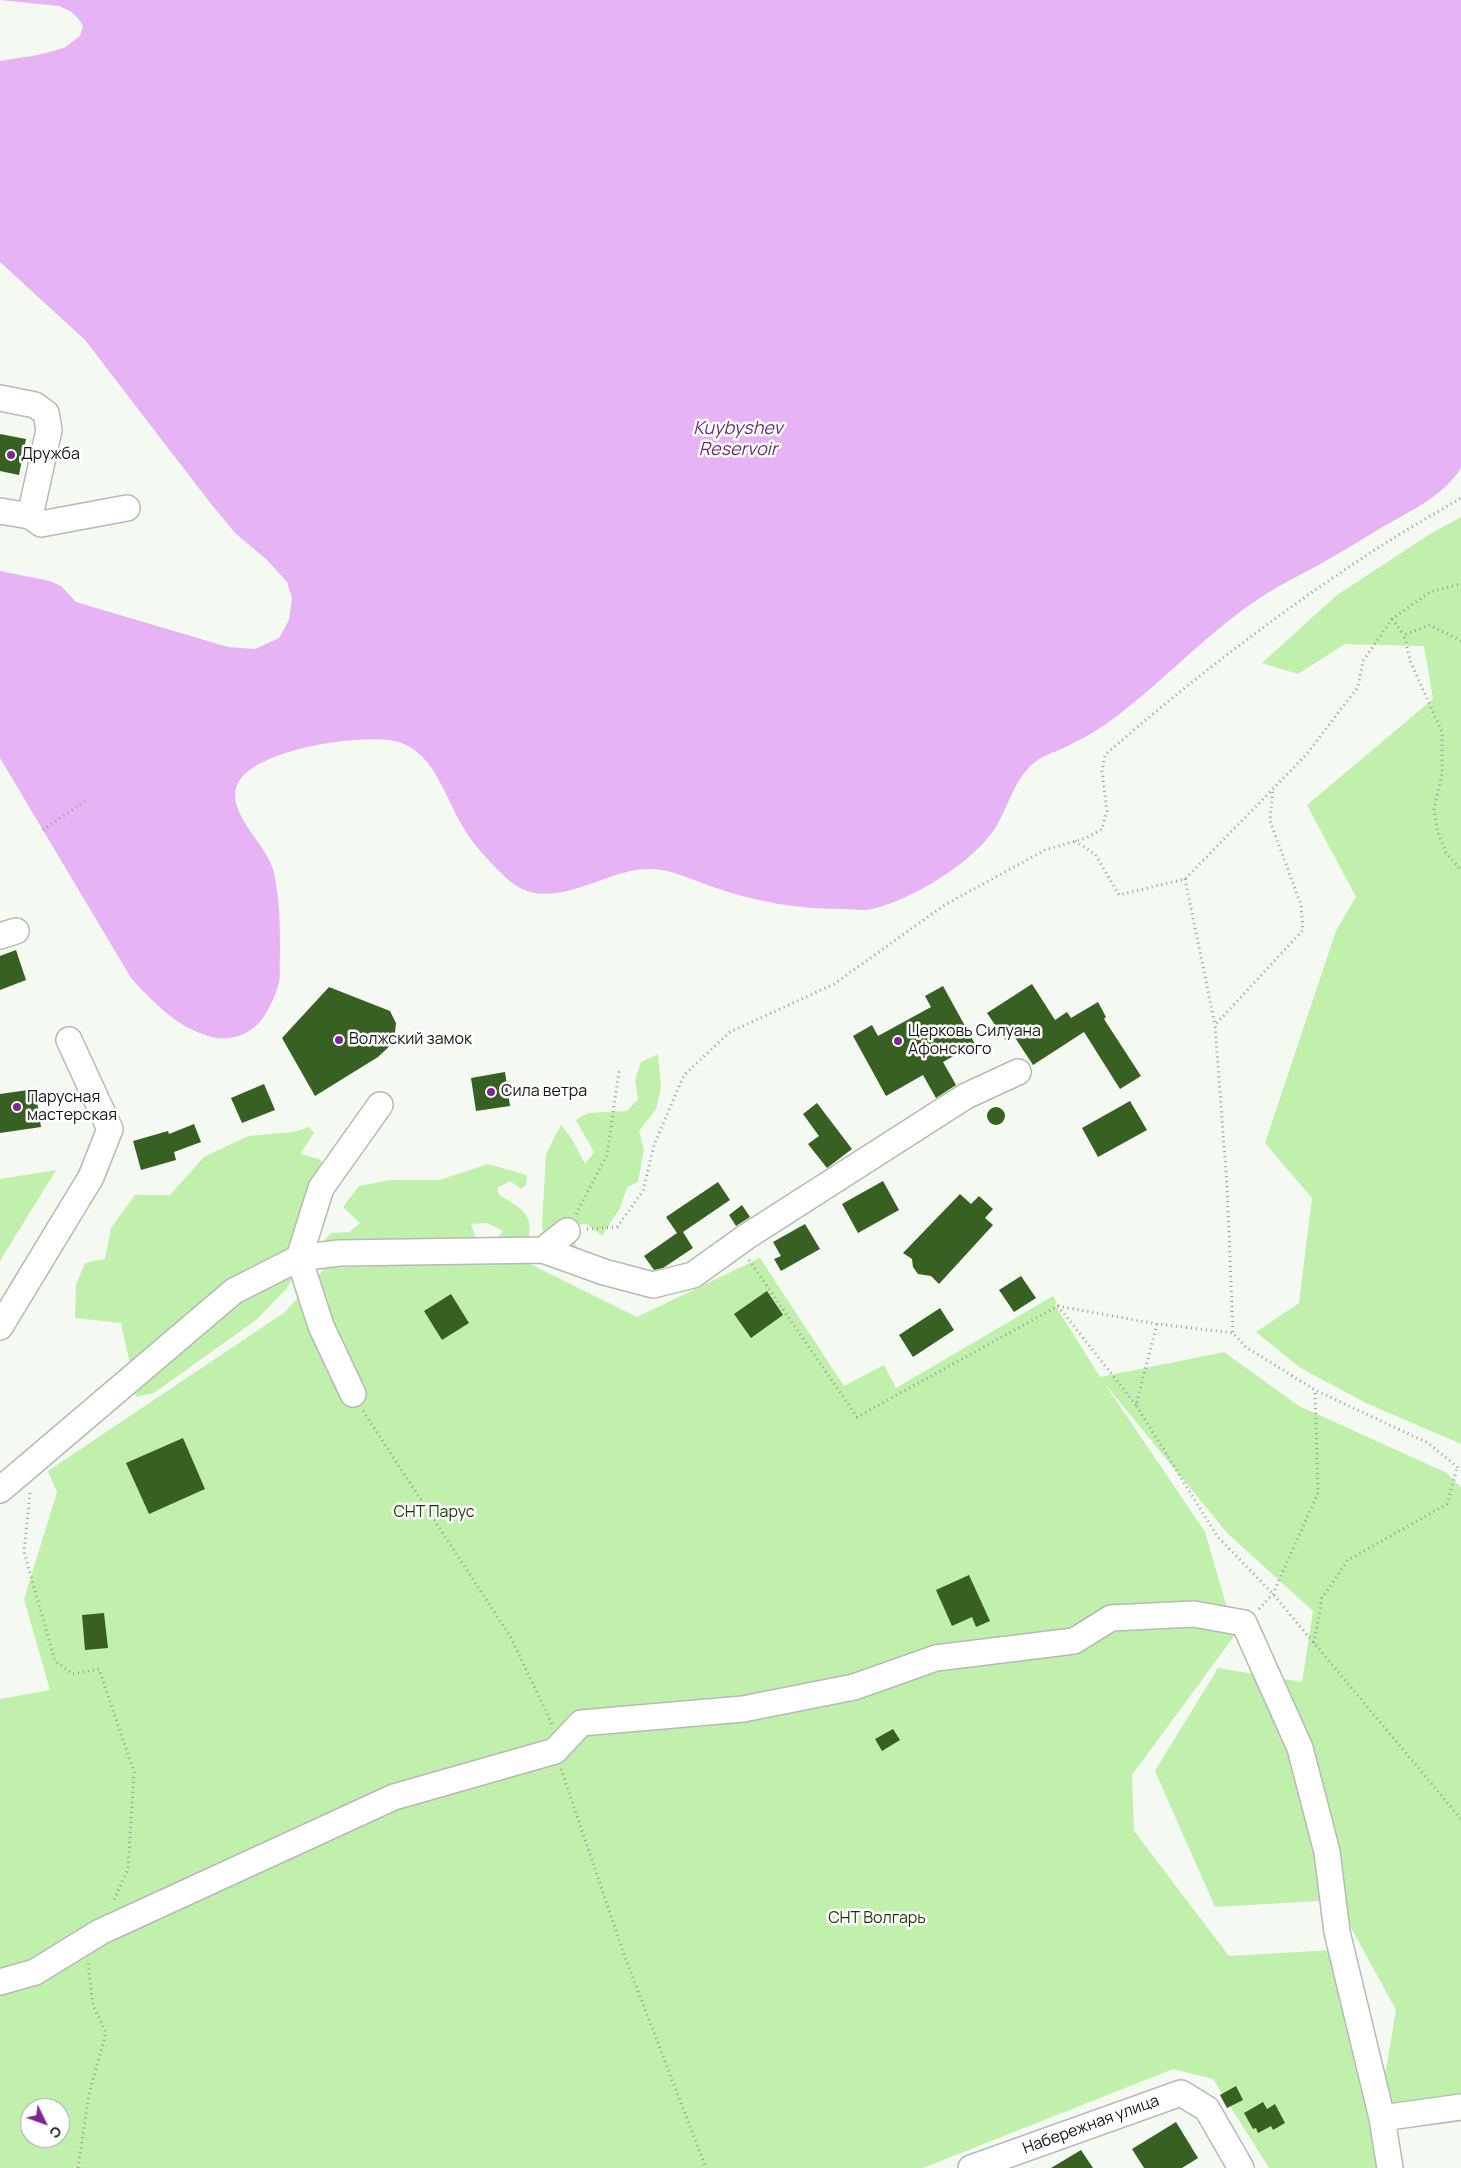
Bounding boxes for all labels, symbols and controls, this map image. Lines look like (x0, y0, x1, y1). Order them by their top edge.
water label: Kuybyshev Reservoir (693, 418, 783, 460)
place label: Дружба (21, 445, 80, 465)
marker: Дружба (5, 449, 17, 461)
place label: Церковь Силуана Афонского (908, 1022, 1041, 1060)
place label: Волжский замок (349, 1030, 472, 1050)
marker: Волжский замок (333, 1034, 345, 1046)
marker: Церковь Силуана Афонского (892, 1035, 904, 1047)
place label: Сила ветра (501, 1082, 587, 1102)
marker: Сила ветра (485, 1086, 497, 1098)
place label: Парусная мастерская (27, 1088, 117, 1126)
marker: Парусная мастерская (11, 1101, 23, 1113)
park label: СНТ Парус (393, 1503, 475, 1523)
park label: СНТ Волгарь (828, 1909, 926, 1929)
street label: Набережная улица (1020, 2091, 1162, 2159)
north arrow (20, 2098, 70, 2148)
text: С (45, 2123, 66, 2143)

